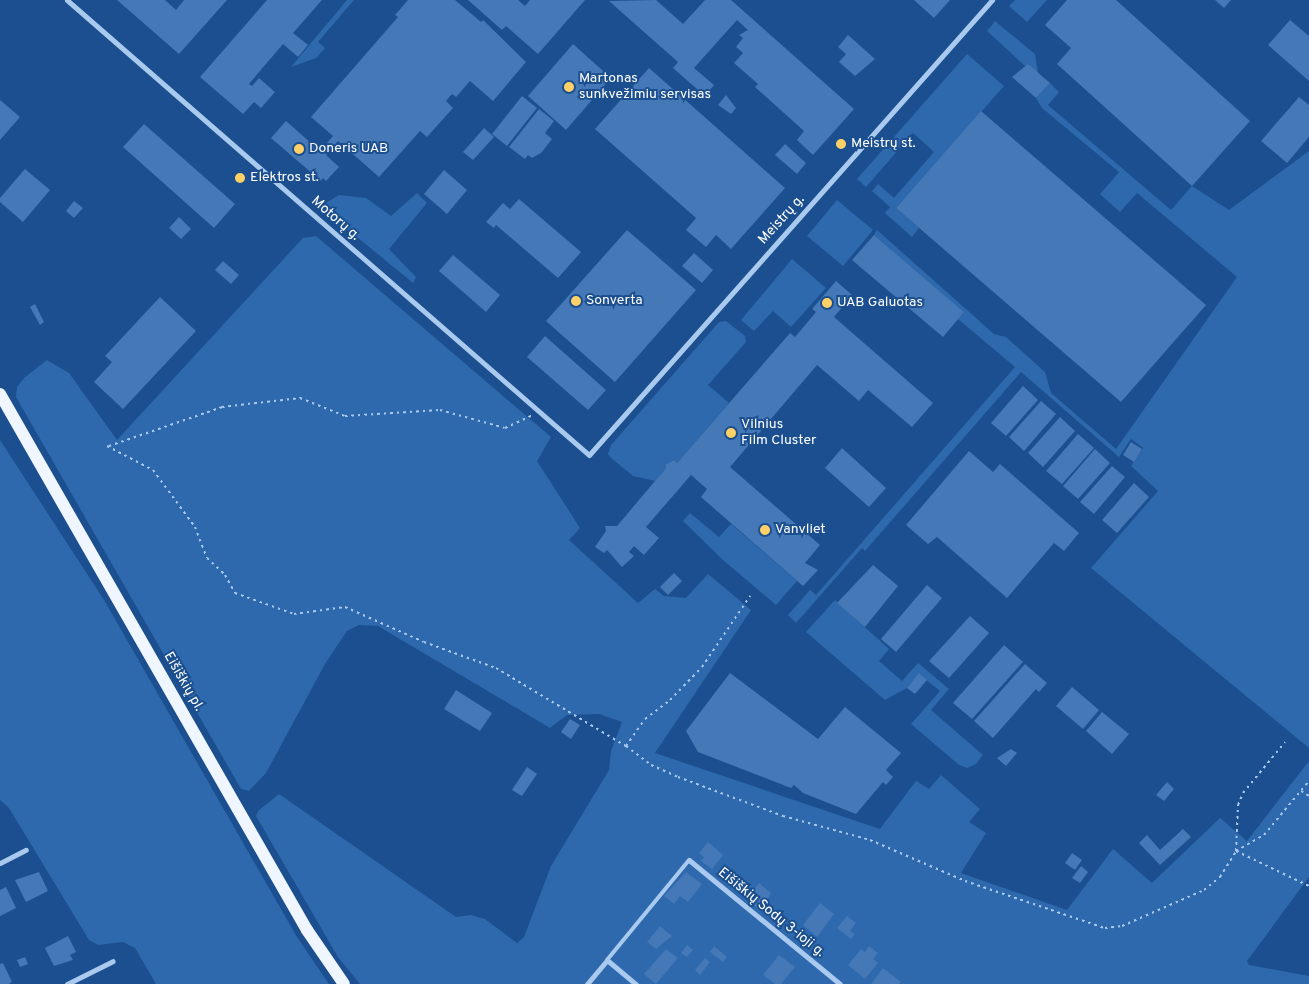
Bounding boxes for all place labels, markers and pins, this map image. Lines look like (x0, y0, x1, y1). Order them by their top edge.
place label: Martonas sunkvežimiu servisas (579, 71, 711, 104)
marker: Martonas sunkvežimiu servisas (563, 81, 575, 93)
place label: Meistrų st. (851, 136, 916, 152)
marker: Meistrų st. (835, 138, 847, 150)
place label: Doneris UAB (309, 141, 388, 157)
marker: Doneris UAB (293, 143, 305, 155)
place label: Elektros st. (250, 170, 319, 186)
marker: Elektros st. (234, 172, 246, 184)
place label: Sonverta (586, 293, 643, 309)
marker: Sonverta (570, 295, 582, 307)
place label: UAB Galuotas (837, 295, 923, 311)
marker: UAB Galuotas (821, 297, 833, 309)
place label: Vilnius Film Cluster (741, 417, 817, 450)
marker: Vilnius Film Cluster (725, 427, 737, 439)
place label: Vanvliet (775, 522, 826, 538)
marker: Vanvliet (759, 524, 771, 536)

